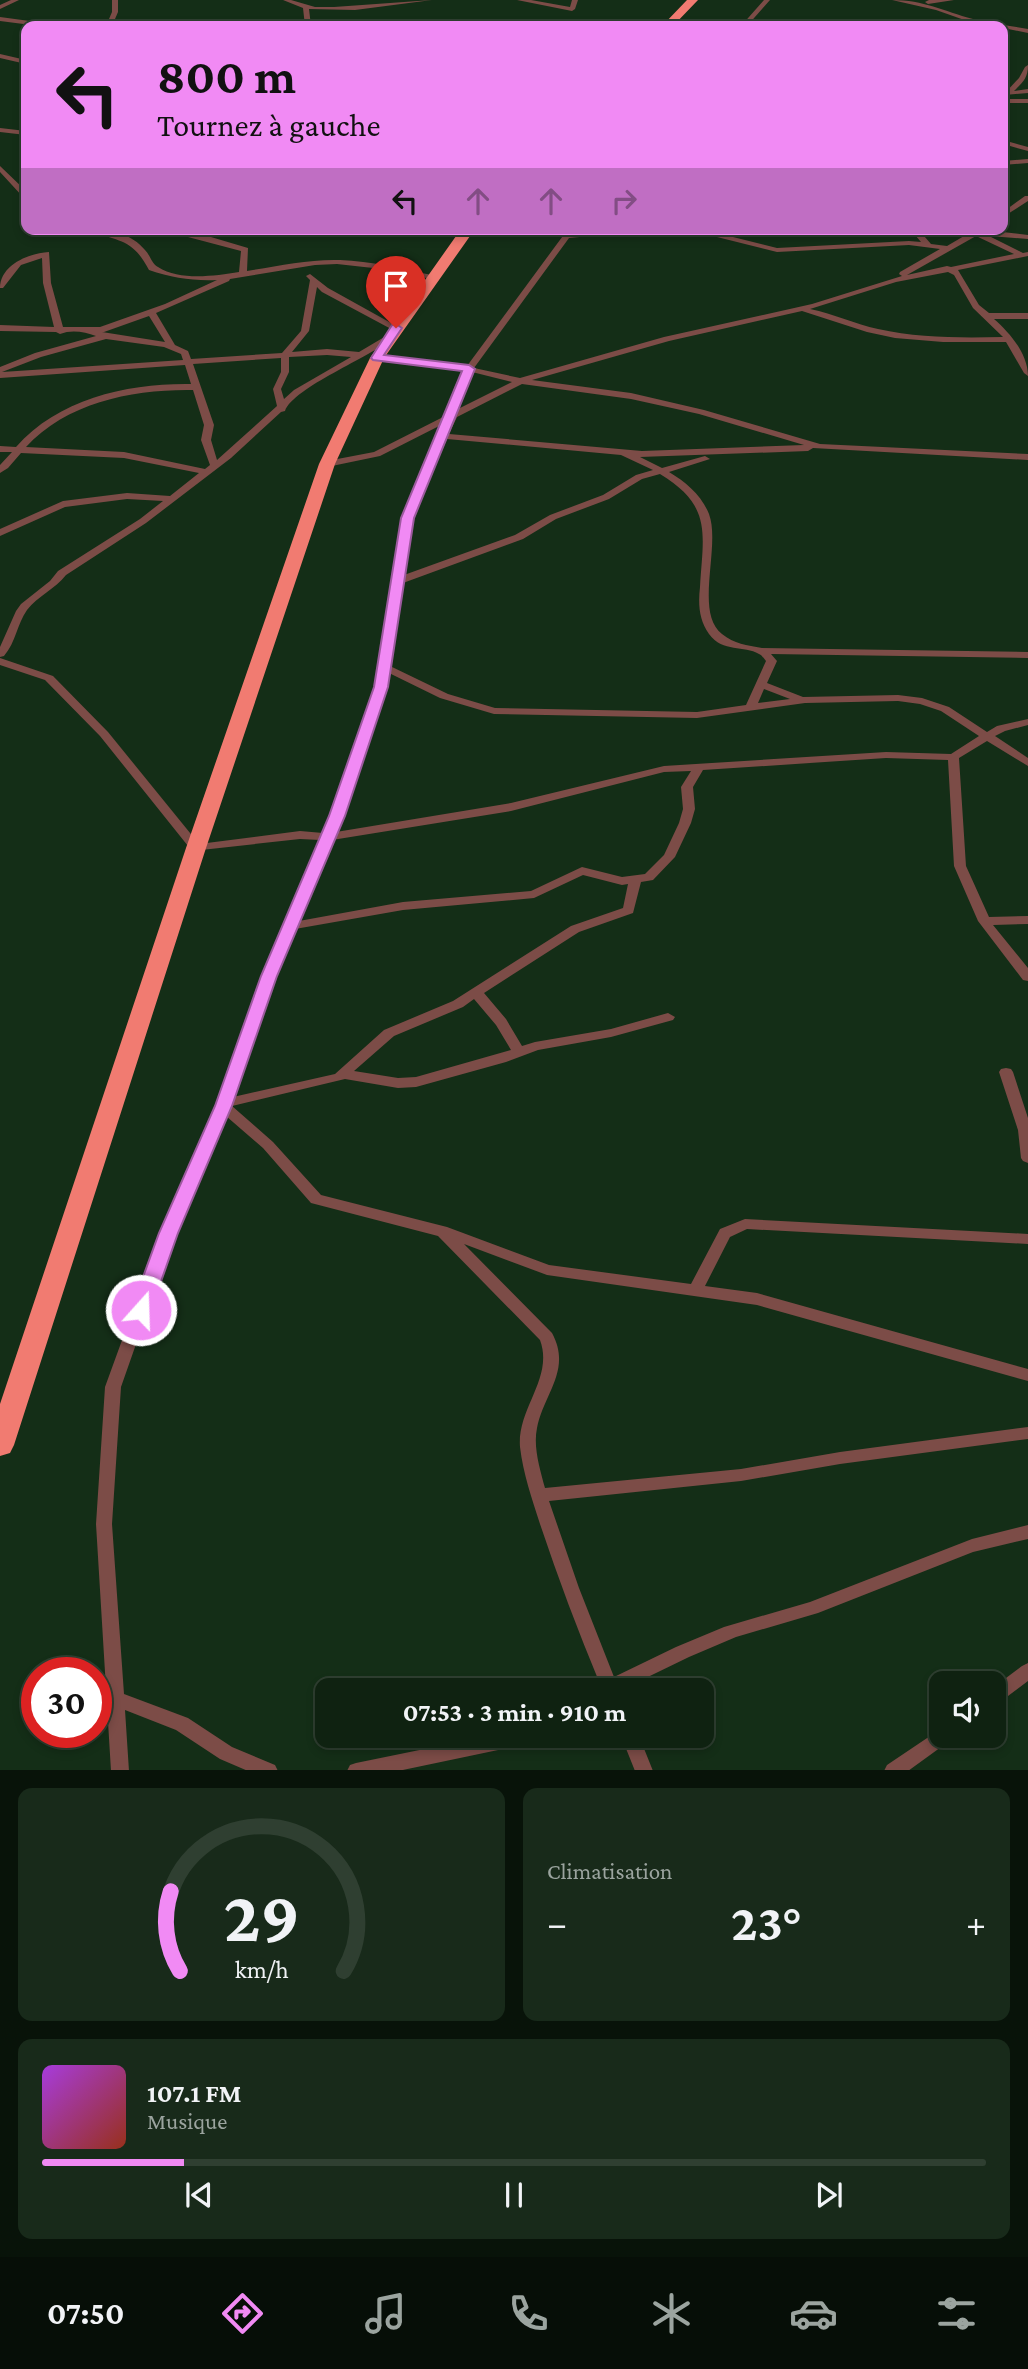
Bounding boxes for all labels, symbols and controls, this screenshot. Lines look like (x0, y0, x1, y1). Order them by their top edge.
icon: left (42, 49, 133, 140)
text: 800 m (157, 49, 296, 104)
text: Tournez à gauche (157, 107, 380, 143)
icon: left (386, 182, 424, 220)
icon: ahead (459, 182, 497, 220)
icon: ahead (532, 182, 570, 220)
icon: right (605, 182, 643, 220)
pin (366, 256, 426, 328)
icon: arrive (377, 267, 415, 305)
position arrow (104, 1273, 178, 1347)
speed limit sign: 30 (21, 1657, 112, 1748)
map controls (929, 1671, 1006, 1748)
button: sound (929, 1671, 1006, 1748)
text: 07:53 · 3 min · 910 m (403, 1698, 626, 1727)
text: Climatisation (547, 1858, 672, 1884)
text: 29 (223, 1876, 300, 1957)
text: 23° (731, 1893, 802, 1951)
text: − (547, 1902, 567, 1944)
text: + (966, 1902, 986, 1944)
text: km/h (235, 1955, 288, 1982)
text: 107.1 FM (147, 2079, 241, 2108)
text: Musique (147, 2108, 227, 2134)
icon: previous (180, 2176, 218, 2214)
icon: pause (495, 2176, 533, 2214)
icon: next (810, 2176, 848, 2214)
icon: directions (218, 2289, 267, 2338)
icon: music (361, 2289, 410, 2338)
icon: phone (504, 2289, 553, 2338)
icon: climate (647, 2289, 696, 2338)
icon: car (789, 2289, 838, 2338)
icon: filters (932, 2289, 981, 2338)
text: 07:50 (47, 2295, 124, 2331)

